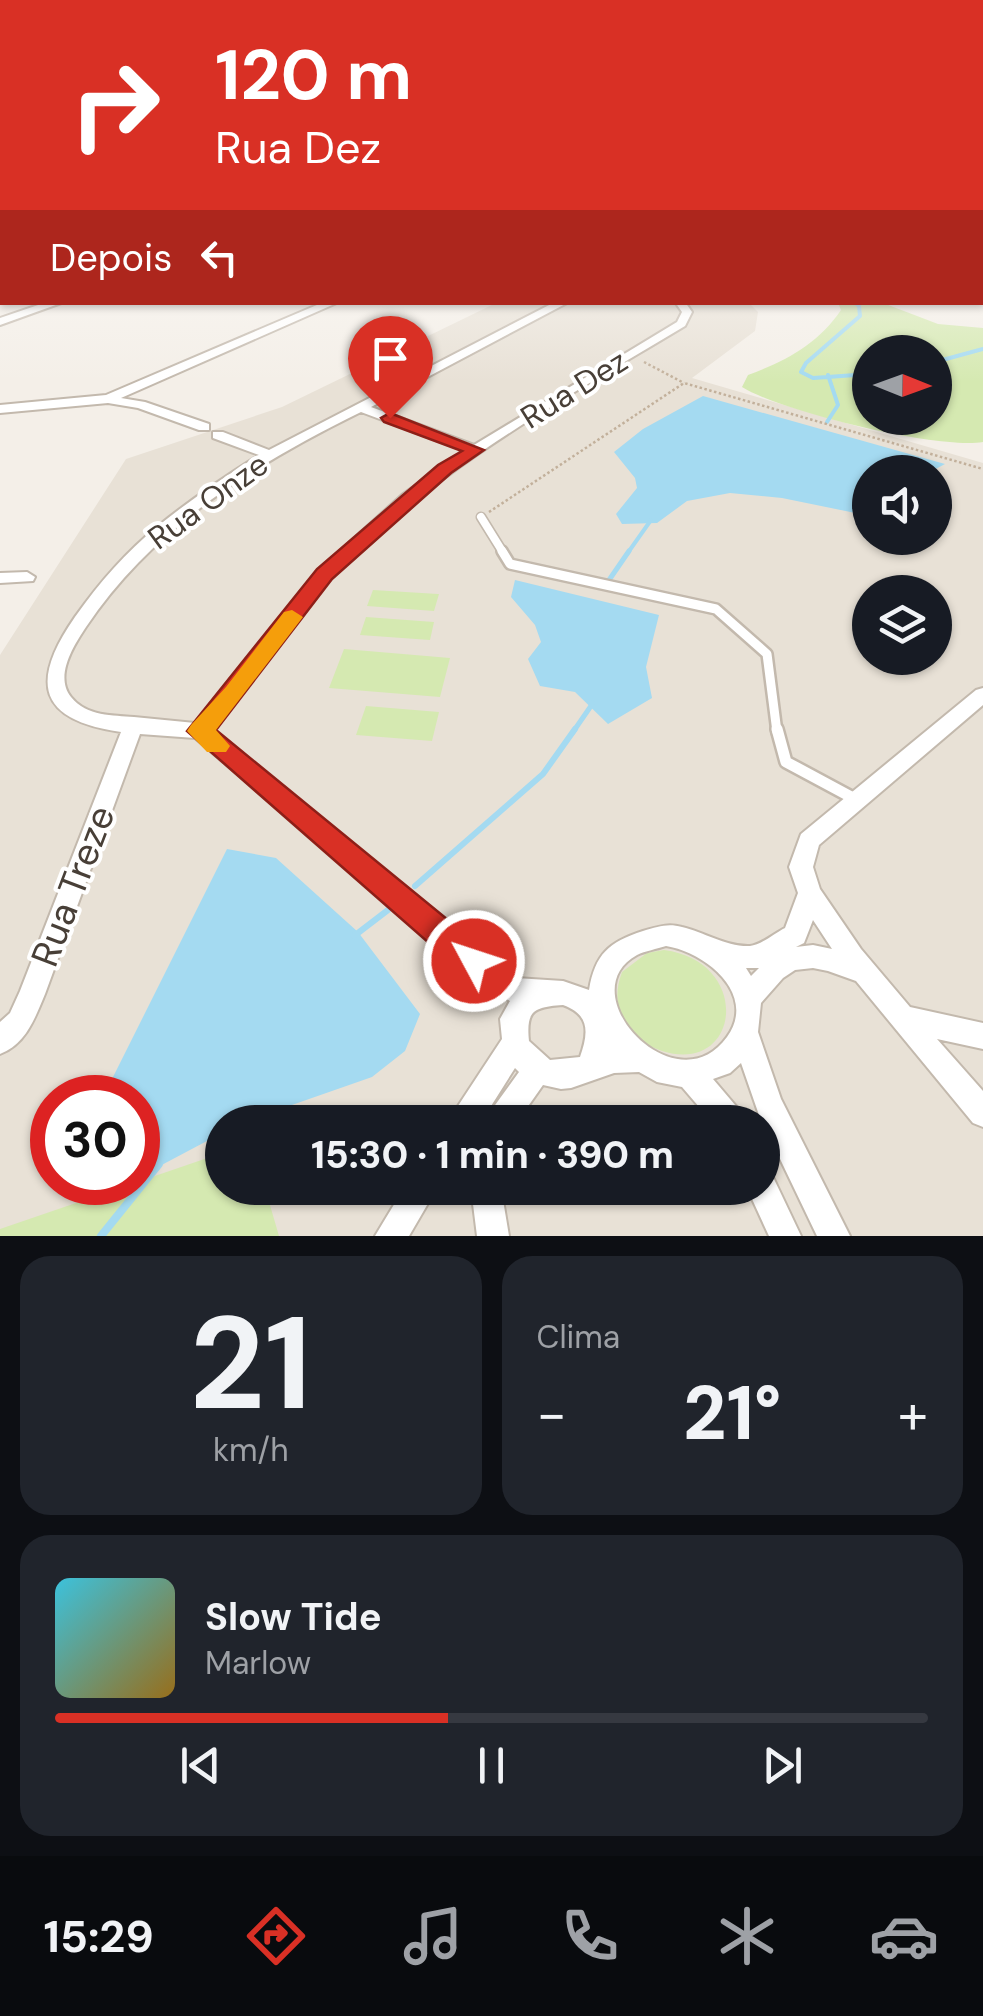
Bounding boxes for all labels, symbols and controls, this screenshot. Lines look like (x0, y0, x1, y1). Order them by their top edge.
text: 120 m (215, 30, 412, 121)
icon: right (50, 40, 180, 170)
text: Rua Dez (215, 118, 381, 177)
icon: left (192, 230, 247, 285)
text: Depois (50, 233, 172, 283)
pin (348, 316, 433, 419)
icon: arrive (363, 331, 418, 386)
north arrow (852, 335, 952, 435)
map controls (852, 335, 952, 675)
street label: Rua Dez (513, 340, 635, 438)
street label: Rua Onze (139, 443, 277, 559)
button: sound (852, 455, 952, 555)
button: layers (852, 575, 952, 675)
street label: Rua Treze (20, 799, 126, 973)
position arrow (422, 909, 526, 1013)
speed limit sign: 30 (30, 1075, 160, 1205)
text: 15:30 · 1 min · 390 m (311, 1130, 674, 1180)
text: 21 (190, 1279, 312, 1448)
text: Clima (537, 1316, 620, 1358)
text: 21° (683, 1365, 781, 1462)
text: − (537, 1378, 567, 1450)
text: + (898, 1378, 928, 1450)
text: km/h (213, 1429, 289, 1471)
text: Slow Tide (205, 1592, 382, 1642)
text: Marlow (205, 1642, 311, 1684)
icon: previous (173, 1738, 228, 1793)
icon: pause (464, 1738, 519, 1793)
icon: next (755, 1738, 810, 1793)
icon: directions (241, 1901, 311, 1971)
icon: music (398, 1901, 468, 1971)
icon: phone (555, 1901, 625, 1971)
icon: climate (712, 1901, 782, 1971)
icon: car (869, 1901, 939, 1971)
text: 15:29 (44, 1907, 154, 1966)

